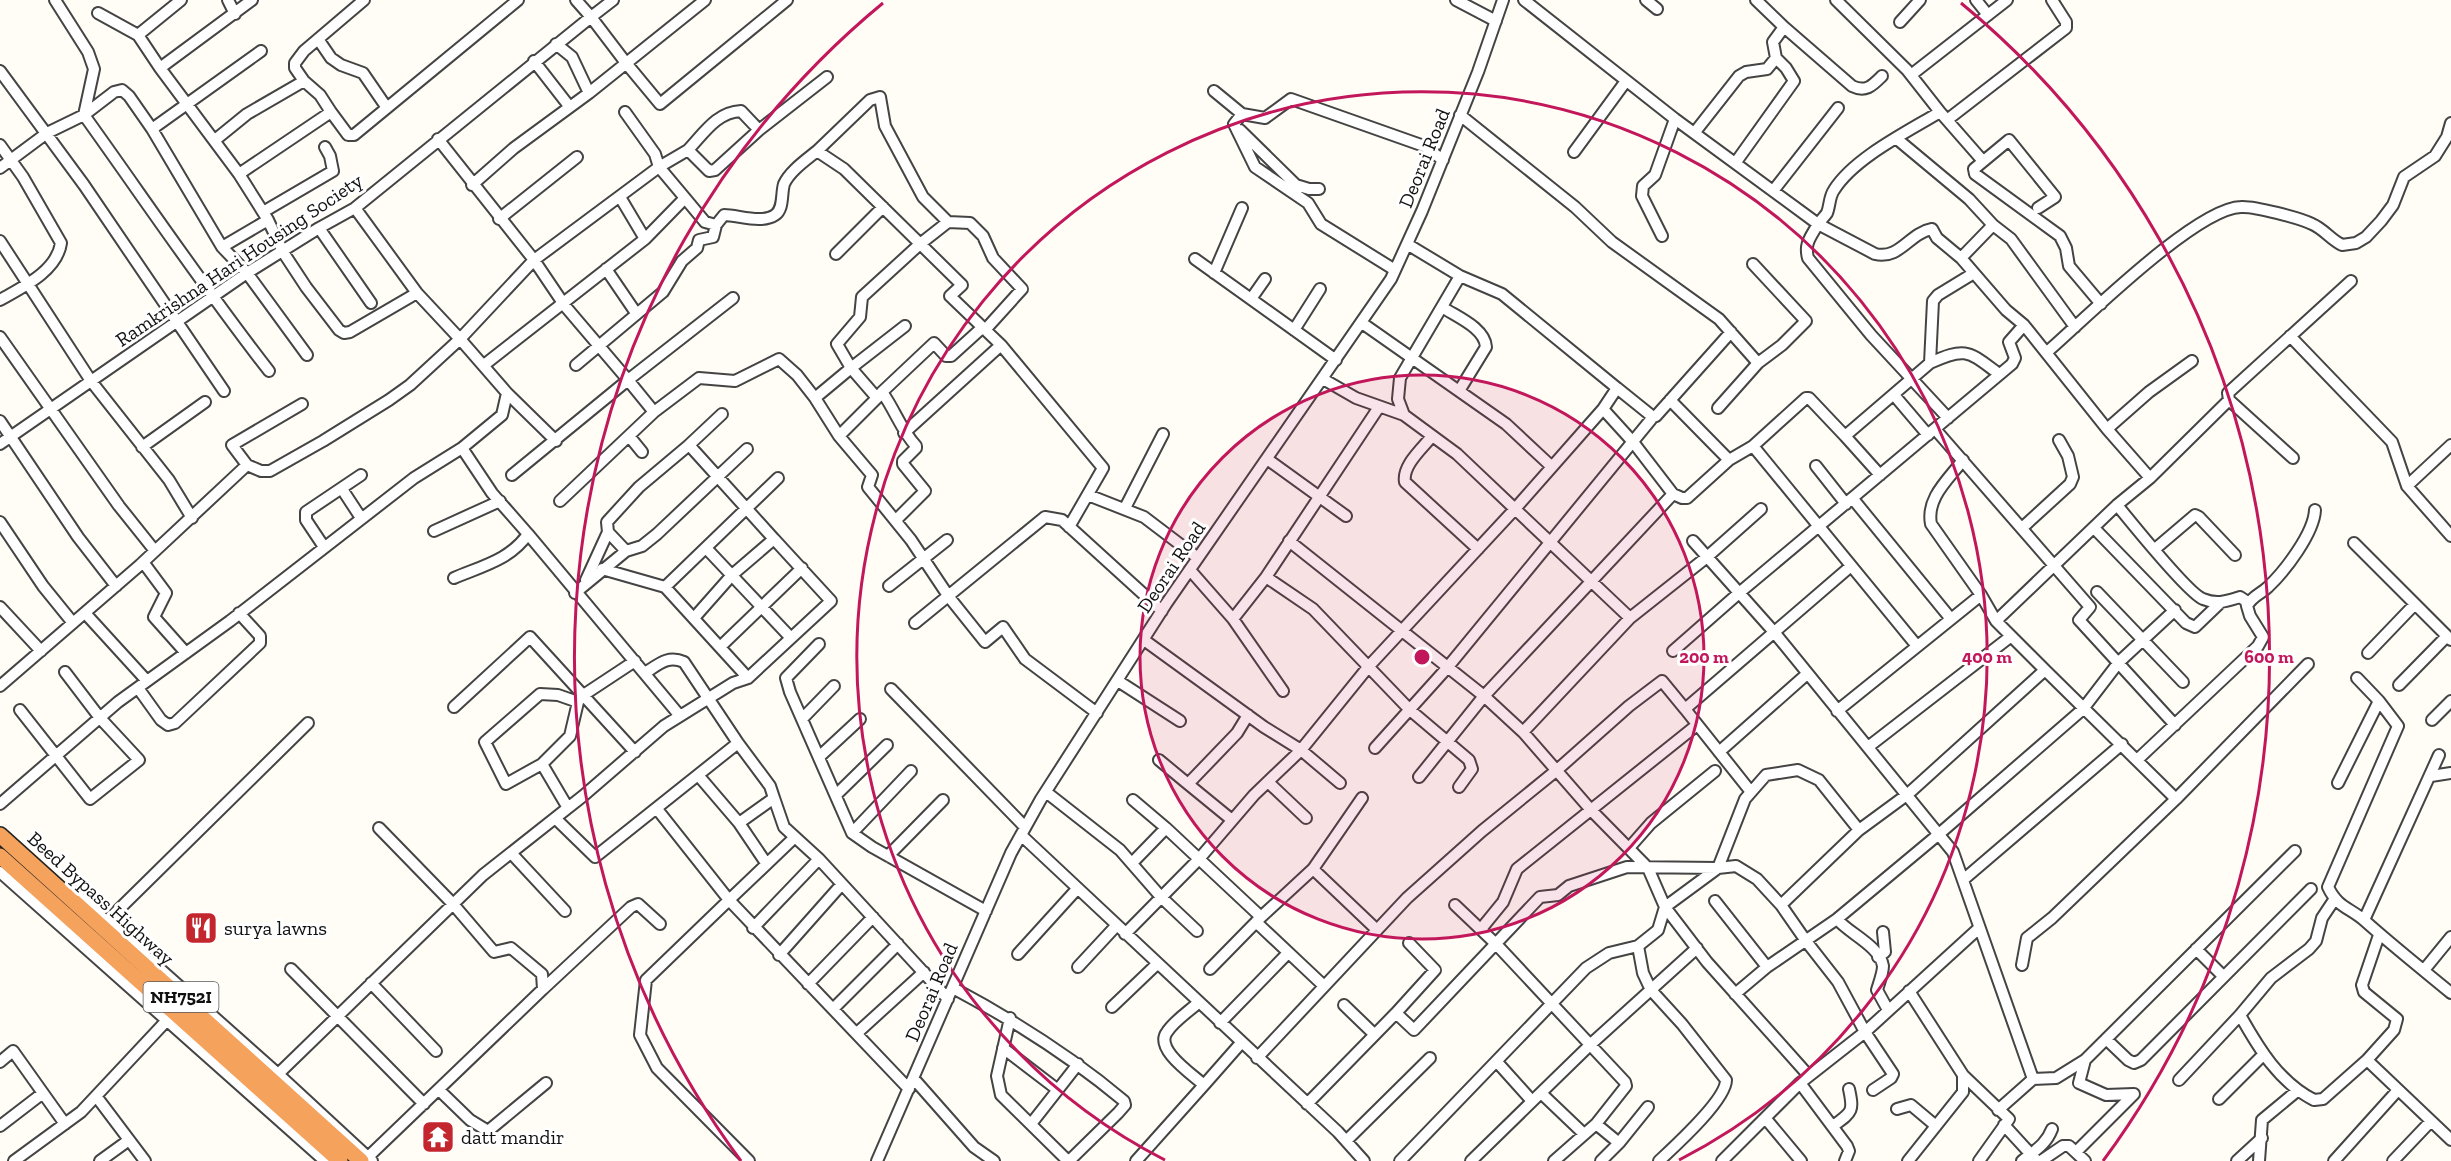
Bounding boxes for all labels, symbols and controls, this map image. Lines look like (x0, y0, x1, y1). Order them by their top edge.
street label: Deorai Road (1393, 105, 1455, 211)
street label: Ramkrishna Hari Housing Society (111, 168, 368, 352)
street label: Deorai Road (1132, 517, 1210, 617)
text: 200 m (1679, 646, 1729, 668)
text: 400 m (1962, 646, 2012, 668)
text: 600 m (2244, 646, 2294, 668)
centre of rings (1412, 647, 1432, 667)
street label: Beed Bypass Highway (23, 826, 180, 970)
restaurant icon: surya lawns (183, 910, 219, 946)
place label: surya lawns (224, 916, 327, 940)
street label: Deorai Road (899, 939, 963, 1045)
road number: NH752I (144, 982, 219, 1012)
temple icon: datt mandir (420, 1119, 456, 1155)
place label: datt mandir (461, 1125, 564, 1149)

